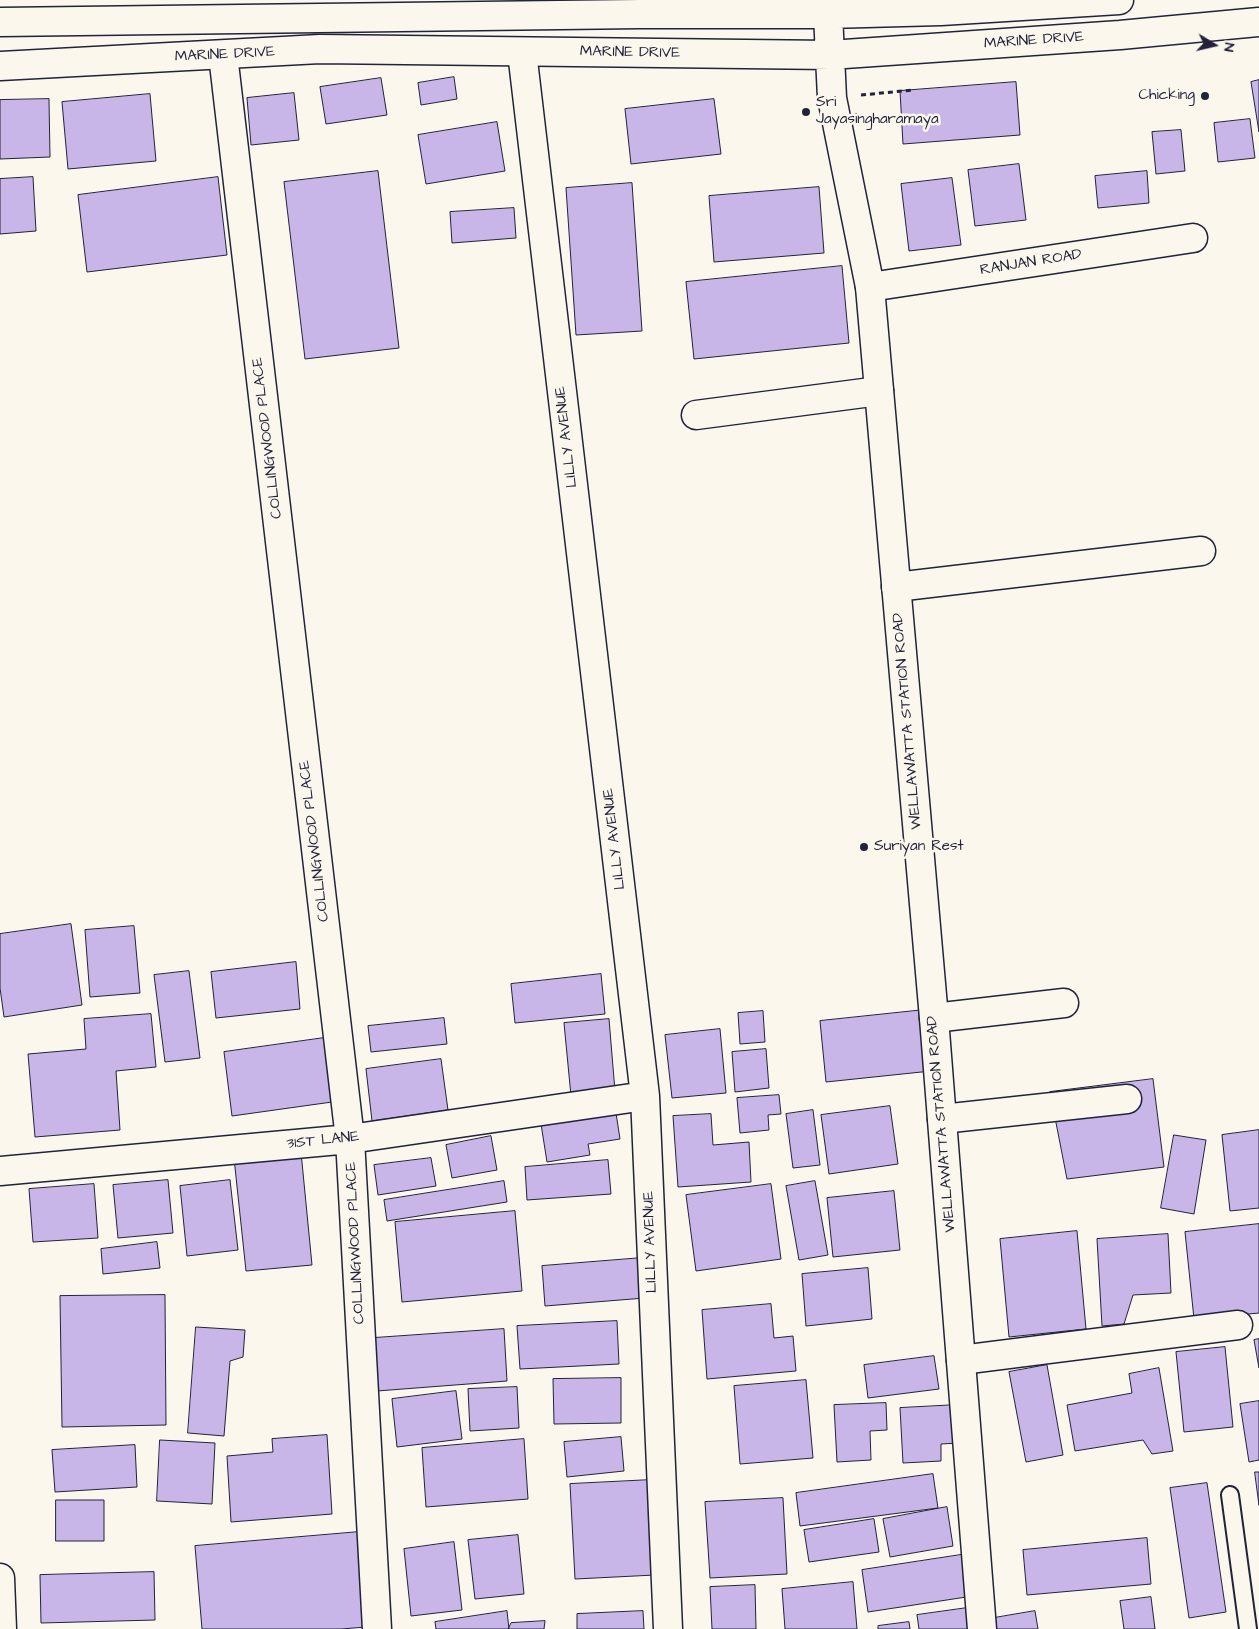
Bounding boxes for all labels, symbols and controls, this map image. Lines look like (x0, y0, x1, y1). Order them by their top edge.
north arrow (1189, 20, 1239, 70)
street label: MARINE DRIVE (983, 29, 1085, 53)
text: N (1218, 41, 1239, 53)
street label: MARINE DRIVE (174, 43, 276, 67)
street label: MARINE DRIVE (580, 43, 680, 63)
place label: Chicking (1138, 87, 1195, 105)
marker: Chicking (1199, 90, 1211, 102)
place label: Sri Jayasingharamaya (816, 94, 939, 129)
marker: Sri Jayasingharamaya (800, 106, 812, 118)
street label: RANJAN ROAD (979, 246, 1083, 280)
street label: COLLINGWOOD PLACE (249, 356, 287, 520)
street label: LILLY AVENUE (552, 385, 582, 489)
street label: WELLAWATTA STATION ROAD (890, 612, 926, 830)
street label: COLLINGWOOD PLACE (296, 759, 334, 923)
street label: LILLY AVENUE (600, 787, 630, 891)
place label: Suriyan Rest (874, 838, 964, 856)
marker: Suriyan Rest (858, 841, 870, 853)
street label: WELLAWATTA STATION ROAD (924, 1015, 960, 1233)
street label: 31ST LANE (286, 1128, 360, 1154)
street label: COLLINGWOOD PLACE (343, 1161, 369, 1325)
street label: LILLY AVENUE (640, 1191, 662, 1293)

